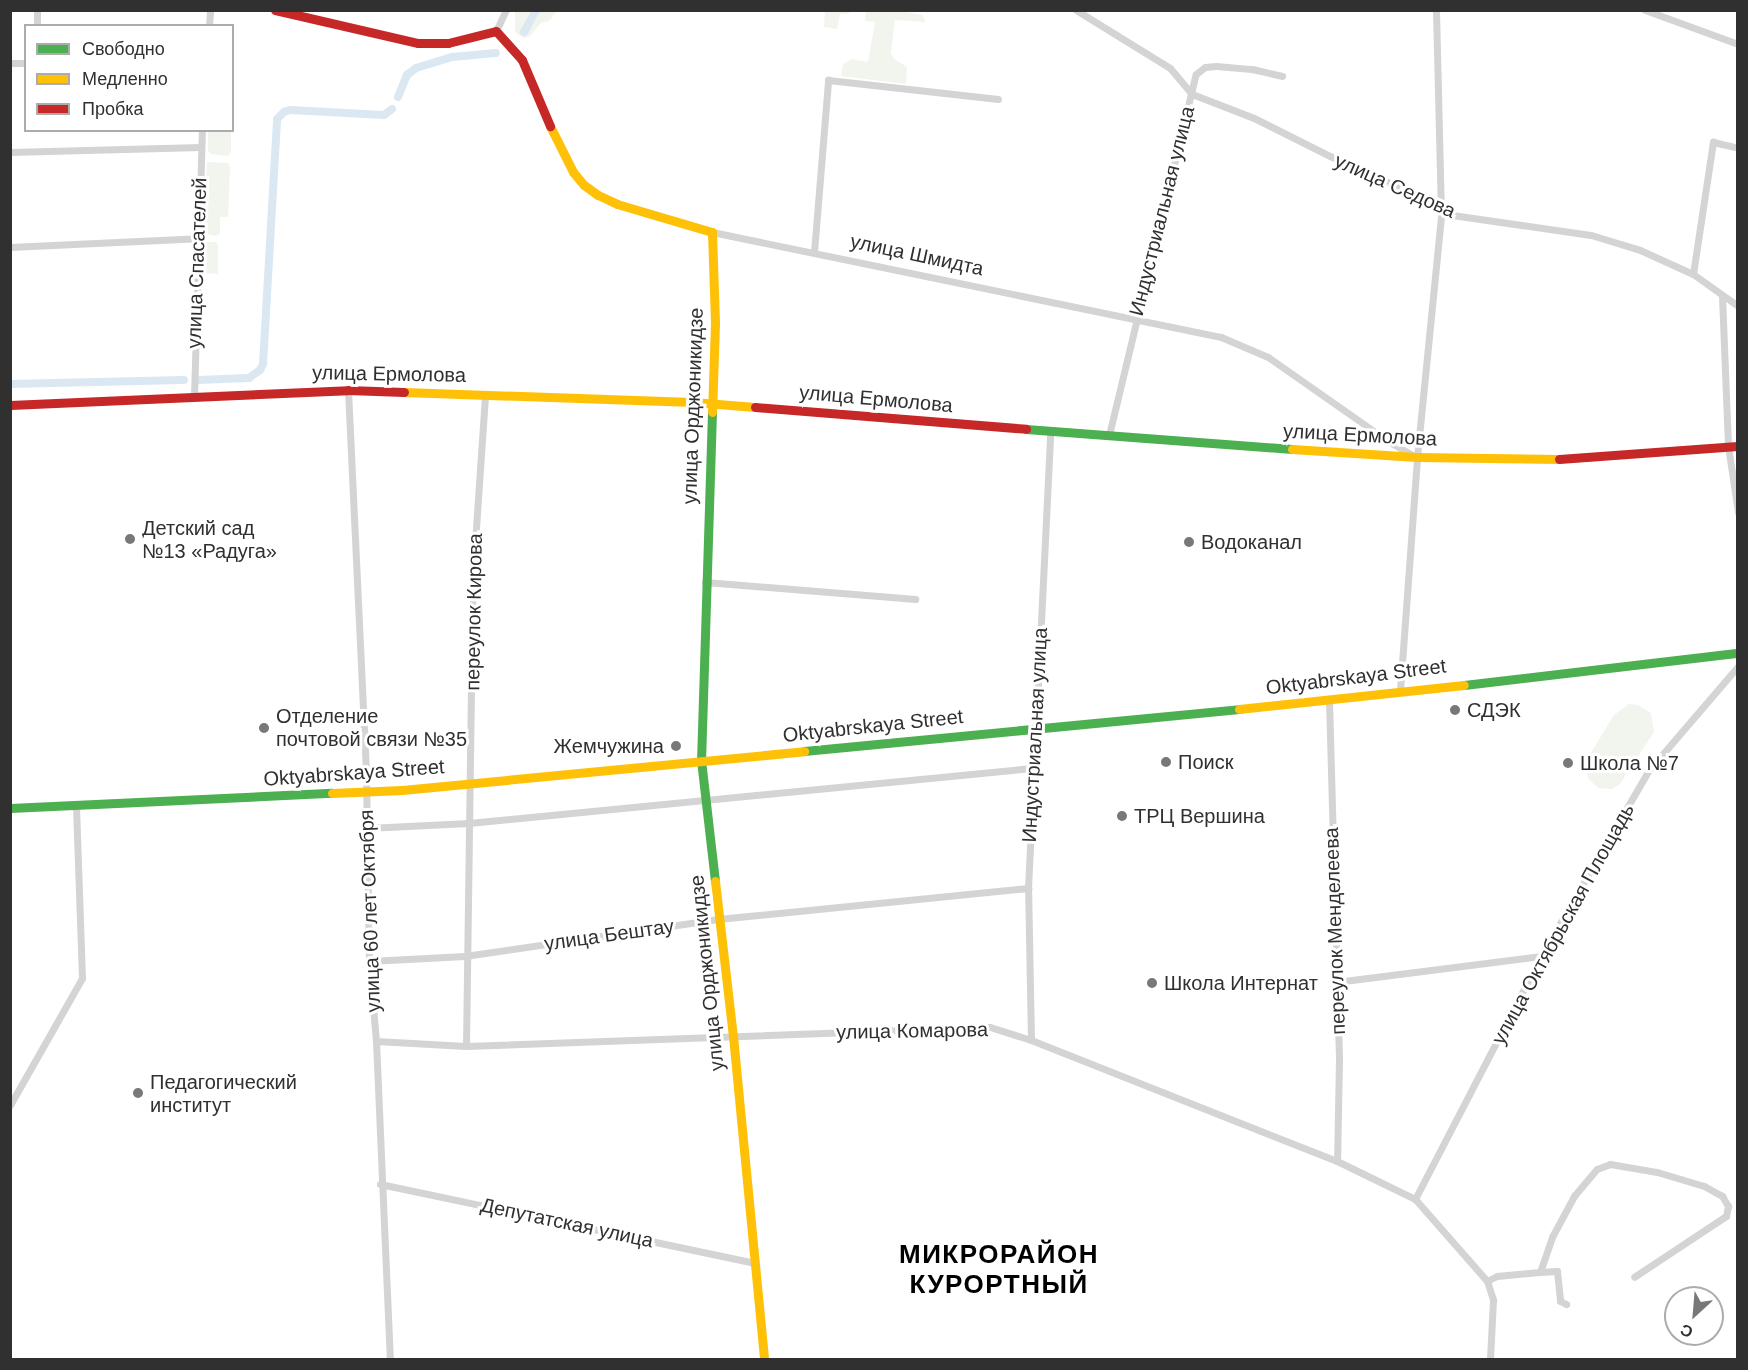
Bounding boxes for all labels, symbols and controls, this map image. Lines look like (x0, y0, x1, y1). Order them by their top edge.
legend (24, 24, 234, 132)
text: Свободно (82, 39, 165, 59)
text: Медленно (82, 69, 168, 89)
text: Пробка (82, 99, 144, 119)
street label: Индустриальная улица (1124, 104, 1200, 318)
street label: улица Седова (1331, 149, 1459, 223)
street label: улица Спасателей (182, 177, 212, 349)
street label: улица Шмидта (848, 229, 986, 281)
street label: улица Орджоникидзе (678, 307, 708, 505)
street label: улица Ермолова (312, 361, 466, 387)
street label: улица Ермолова (798, 380, 954, 418)
street label: улица Ермолова (1282, 419, 1438, 451)
place label: Детский сад №13 «Радуга» (142, 516, 277, 563)
place label: Водоканал (1201, 530, 1302, 554)
marker: Детский сад №13 «Радуга» (123, 532, 137, 546)
street label: переулок Кирова (461, 533, 487, 691)
marker: Водоканал (1182, 535, 1196, 549)
street label: Индустриальная улица (1017, 627, 1053, 843)
street label: Oktyabrskaya Street (1265, 654, 1447, 700)
place label: СДЭК (1467, 698, 1521, 722)
marker: СДЭК (1448, 703, 1462, 717)
place label: Отделение почтовой связи №35 (276, 704, 467, 751)
street label: Oktyabrskaya Street (782, 705, 964, 747)
marker: Отделение почтовой связи №35 (257, 721, 271, 735)
place label: Жемчужина (554, 734, 664, 758)
marker: Жемчужина (669, 739, 683, 753)
place label: Поиск (1178, 750, 1233, 774)
place label: Школа №7 (1580, 751, 1679, 775)
street label: Oktyabrskaya Street (263, 755, 445, 791)
marker: Поиск (1159, 755, 1173, 769)
marker: Школа №7 (1561, 756, 1575, 770)
street label: улица Октябрьская Площадь (1487, 799, 1639, 1049)
place label: ТРЦ Вершина (1134, 804, 1265, 828)
street label: улица 60 лет Октября (354, 809, 386, 1013)
marker: ТРЦ Вершина (1115, 809, 1129, 823)
street label: переулок Менделеева (1319, 827, 1351, 1035)
street label: улица Орджоникидзе (685, 874, 729, 1072)
street label: улица Бештау (543, 914, 675, 956)
place label: Школа Интернат (1164, 971, 1318, 995)
marker: Школа Интернат (1145, 976, 1159, 990)
street label: улица Комарова (836, 1018, 988, 1044)
place label: Педагогический институт (150, 1070, 297, 1117)
marker: Педагогический институт (131, 1086, 145, 1100)
street label: Депутатская улица (479, 1193, 655, 1253)
district label: МИКРОРАЙОН КУРОРТНЫЙ (899, 1239, 1099, 1300)
north arrow (1664, 1286, 1724, 1346)
text: С (1678, 1321, 1696, 1341)

